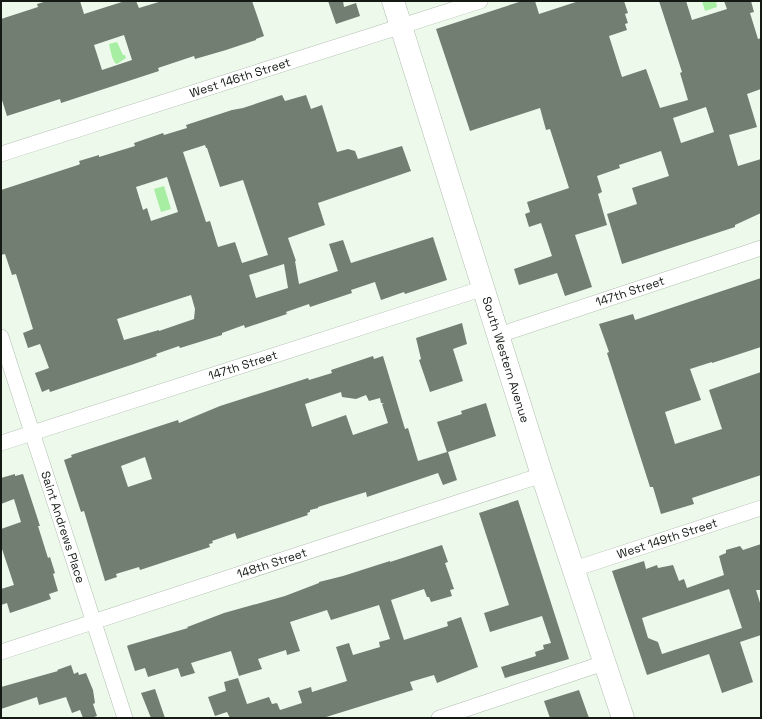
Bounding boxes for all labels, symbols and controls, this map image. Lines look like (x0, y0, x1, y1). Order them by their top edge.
street label: West 146th Street (188, 54, 292, 101)
street label: 147th Street (593, 273, 666, 310)
street label: South Western Avenue (478, 295, 533, 425)
street label: 147th Street (206, 347, 279, 384)
street label: Saint Andrews Place (37, 469, 89, 585)
street label: West 149th Street (615, 515, 719, 562)
street label: 148th Street (235, 544, 309, 582)

